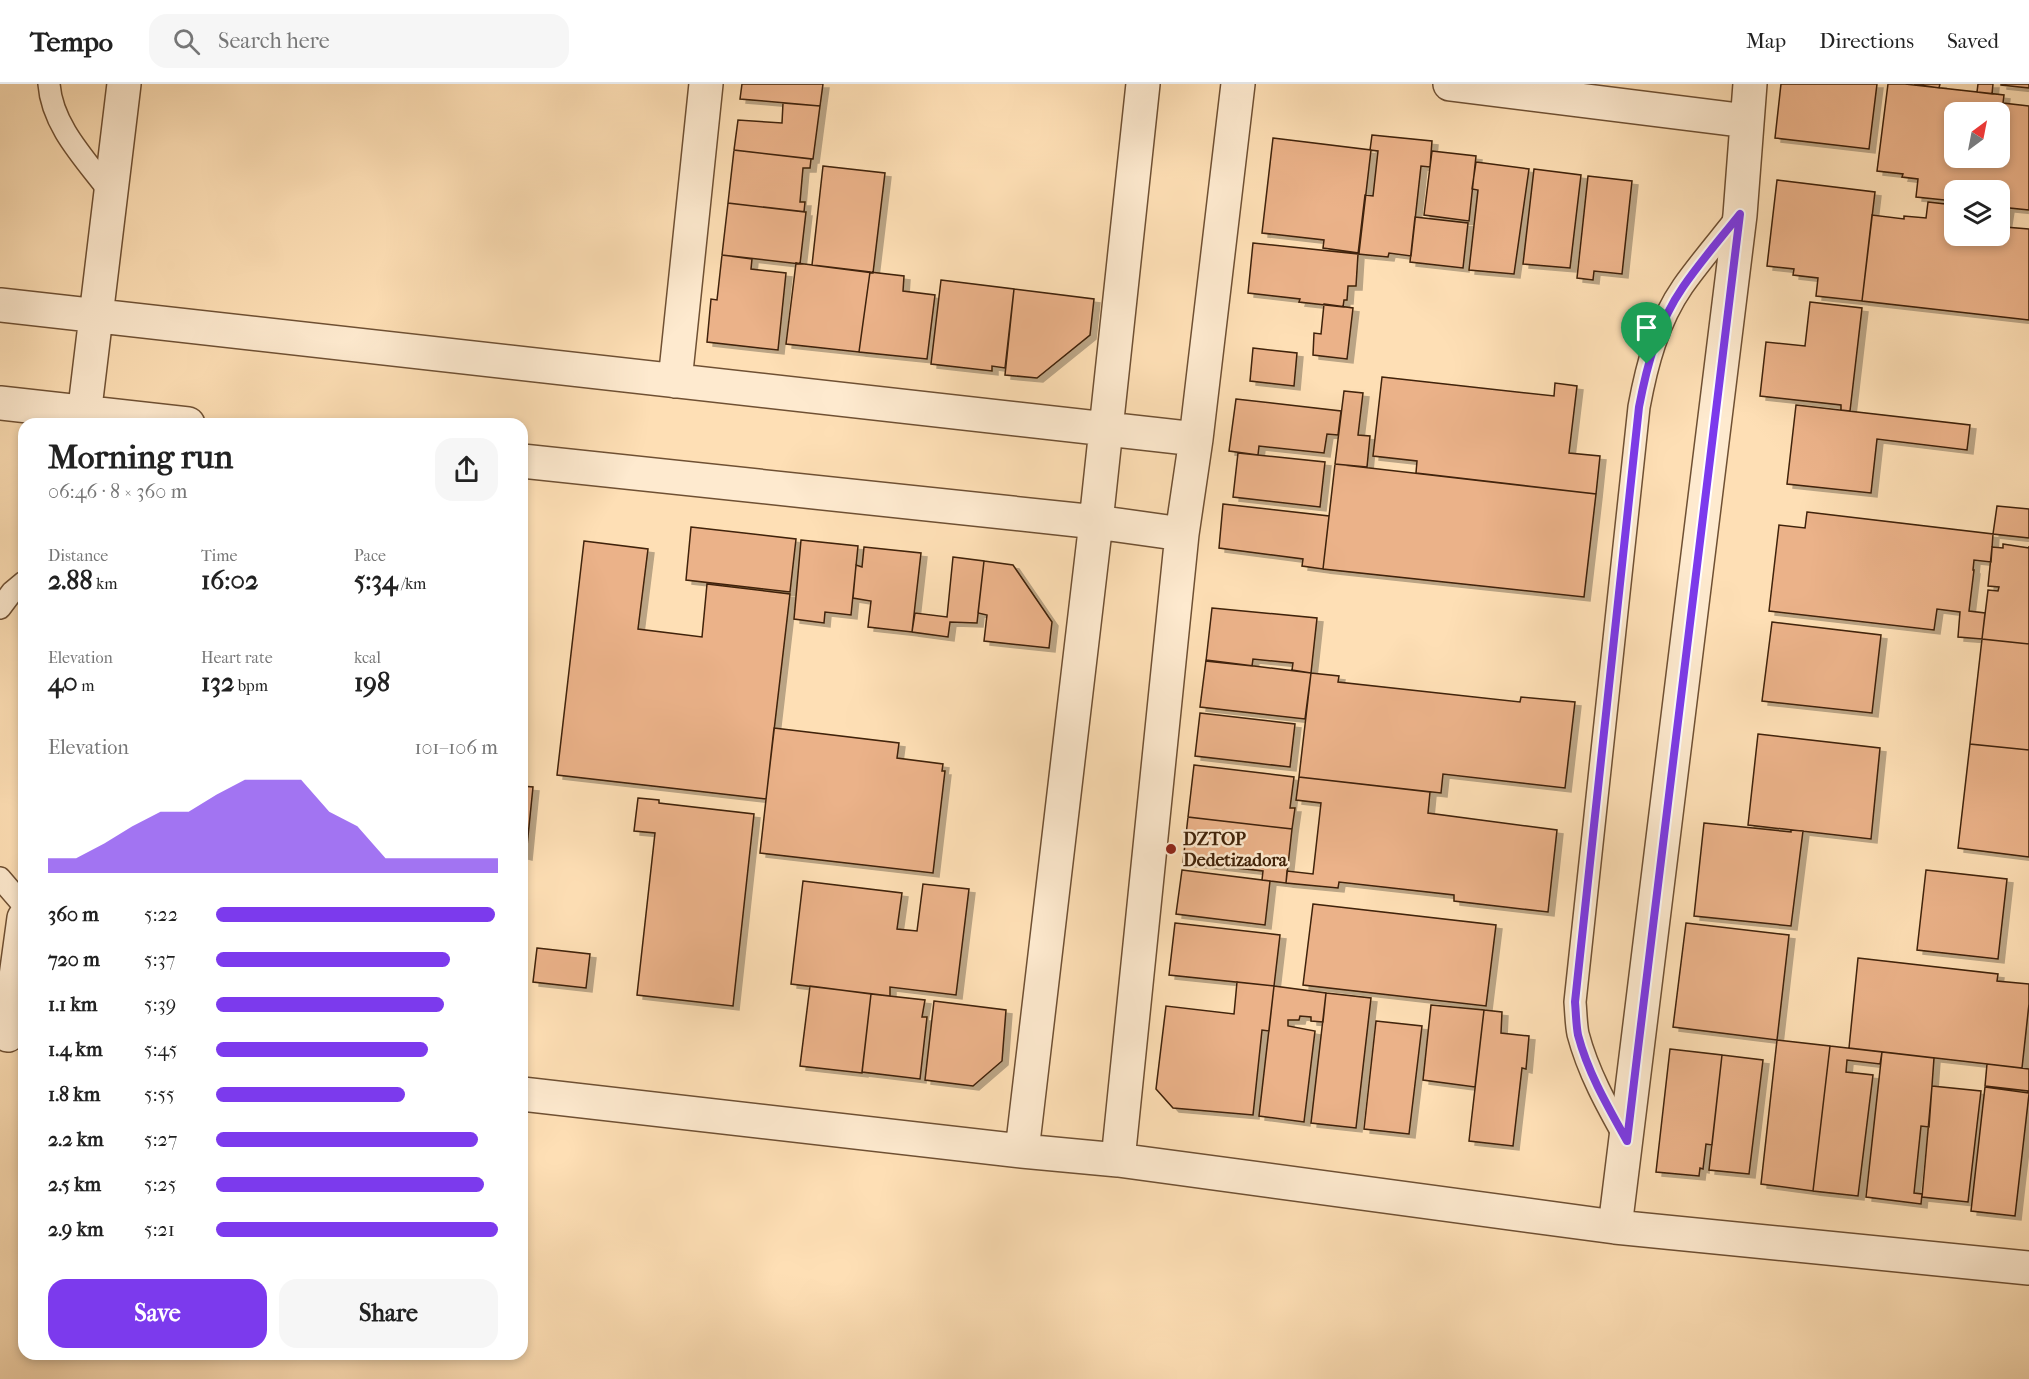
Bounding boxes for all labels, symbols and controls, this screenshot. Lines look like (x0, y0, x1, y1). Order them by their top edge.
search box (149, 14, 569, 68)
text: Tempo (30, 25, 113, 58)
icon: search (170, 25, 203, 58)
text: Search here (218, 28, 330, 54)
text: Map (1746, 29, 1786, 53)
text: Directions (1819, 29, 1914, 53)
text: Saved (1947, 29, 1999, 53)
north arrow (1944, 102, 2010, 168)
map controls (1944, 102, 2010, 246)
button: layers (1944, 180, 2010, 246)
pin (1621, 302, 1672, 364)
icon: arrive (1630, 311, 1663, 344)
text: Morning run (48, 438, 233, 477)
button: share (435, 438, 498, 501)
text: 06:46 · 8 × 360 m (48, 480, 187, 503)
text: Distance (48, 546, 108, 565)
text: Time (201, 546, 237, 565)
text: Pace (354, 546, 386, 565)
text: 2.88 (48, 565, 93, 596)
text: 16:02 (201, 565, 258, 596)
text: 5:34 (354, 565, 398, 596)
text: km (93, 574, 117, 593)
text: /km (398, 574, 426, 593)
text: Elevation (48, 648, 113, 667)
text: Heart rate (201, 648, 273, 667)
text: kcal (354, 648, 381, 667)
text: 40 (48, 667, 78, 698)
text: 132 (201, 667, 234, 698)
text: 198 (354, 667, 390, 698)
text: m (78, 676, 94, 695)
text: bpm (234, 676, 268, 695)
text: Elevation (48, 736, 129, 759)
text: 101–106 m (414, 736, 498, 759)
place label: DZTOP Dedetizadora (1183, 829, 1288, 871)
marker: DZTOP Dedetizadora (1164, 842, 1178, 856)
text: 360 m (48, 903, 99, 926)
text: 5:22 (144, 903, 178, 926)
text: 720 m (48, 948, 100, 971)
text: 5:37 (144, 948, 175, 971)
text: 1.1 km (48, 993, 97, 1016)
text: 5:39 (144, 993, 176, 1016)
text: 1.4 km (48, 1038, 103, 1061)
text: 5:45 (144, 1038, 177, 1061)
text: 1.8 km (48, 1083, 100, 1106)
text: 5:55 (144, 1083, 175, 1106)
text: 2.2 km (48, 1128, 104, 1151)
text: 5:27 (144, 1128, 177, 1151)
text: 2.5 km (48, 1173, 101, 1196)
text: 5:25 (144, 1173, 176, 1196)
text: 2.9 km (48, 1218, 104, 1241)
text: 5:21 (144, 1218, 175, 1241)
button: Save (48, 1279, 267, 1348)
button: Share (279, 1279, 498, 1348)

